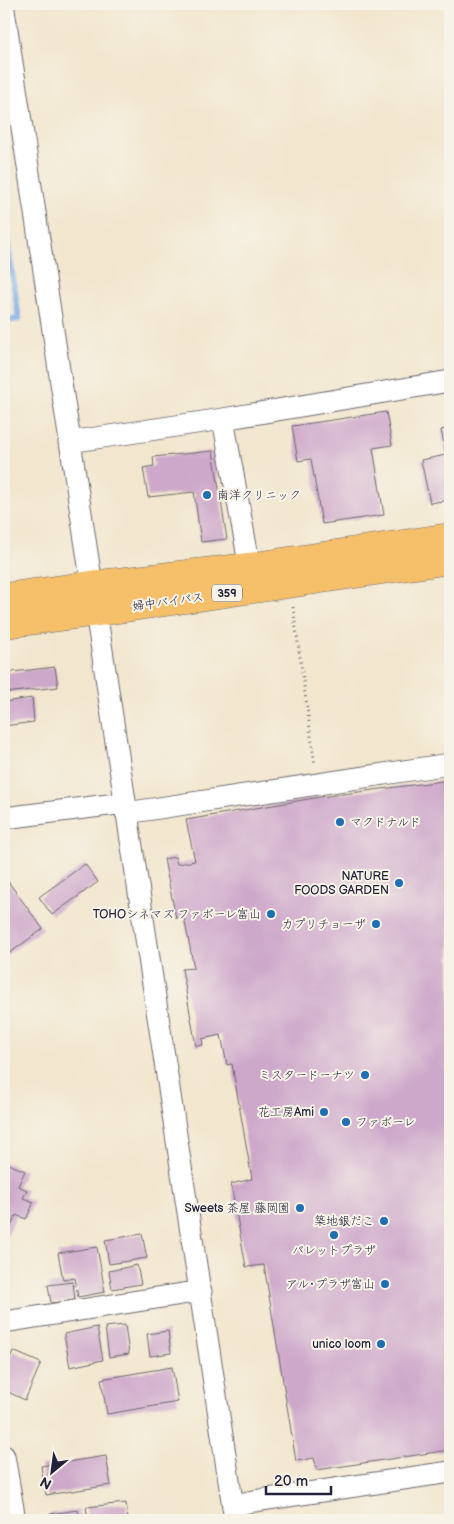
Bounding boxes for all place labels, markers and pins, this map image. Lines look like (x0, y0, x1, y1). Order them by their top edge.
place label: 南洋クリニック (217, 488, 301, 503)
marker: 南洋クリニック (201, 489, 213, 501)
place label: マクドナルド (350, 815, 421, 830)
marker: マクドナルド (334, 816, 346, 828)
place label: NATURE FOODS GARDEN (294, 869, 389, 898)
marker: NATURE FOODS GARDEN (393, 877, 405, 889)
place label: TOHOシネマズ ファボーレ富山 (93, 907, 261, 922)
marker: TOHOシネマズ ファボーレ富山 (265, 908, 277, 920)
place label: カプリチョーザ (282, 917, 366, 932)
marker: カプリチョーザ (370, 918, 382, 930)
place label: ミスタードーナツ (259, 1068, 355, 1083)
marker: ミスタードーナツ (359, 1069, 371, 1081)
place label: 花工房Ami (258, 1105, 314, 1120)
marker: 花工房Ami (318, 1106, 330, 1118)
place label: ファボーレ (356, 1115, 416, 1130)
marker: ファボーレ (340, 1116, 352, 1128)
place label: Sweets 茶屋 藤岡園 (185, 1201, 290, 1216)
marker: Sweets 茶屋 藤岡園 (294, 1202, 306, 1214)
place label: 築地銀だこ (314, 1214, 374, 1229)
marker: 築地銀だこ (378, 1215, 390, 1227)
marker: パレットプラザ (328, 1229, 340, 1241)
place label: パレットプラザ (292, 1243, 376, 1258)
place label: アル･プラザ富山 (286, 1277, 375, 1292)
marker: アル･プラザ富山 (379, 1278, 391, 1290)
place label: unico loom (312, 1337, 371, 1352)
marker: unico loom (375, 1338, 387, 1350)

